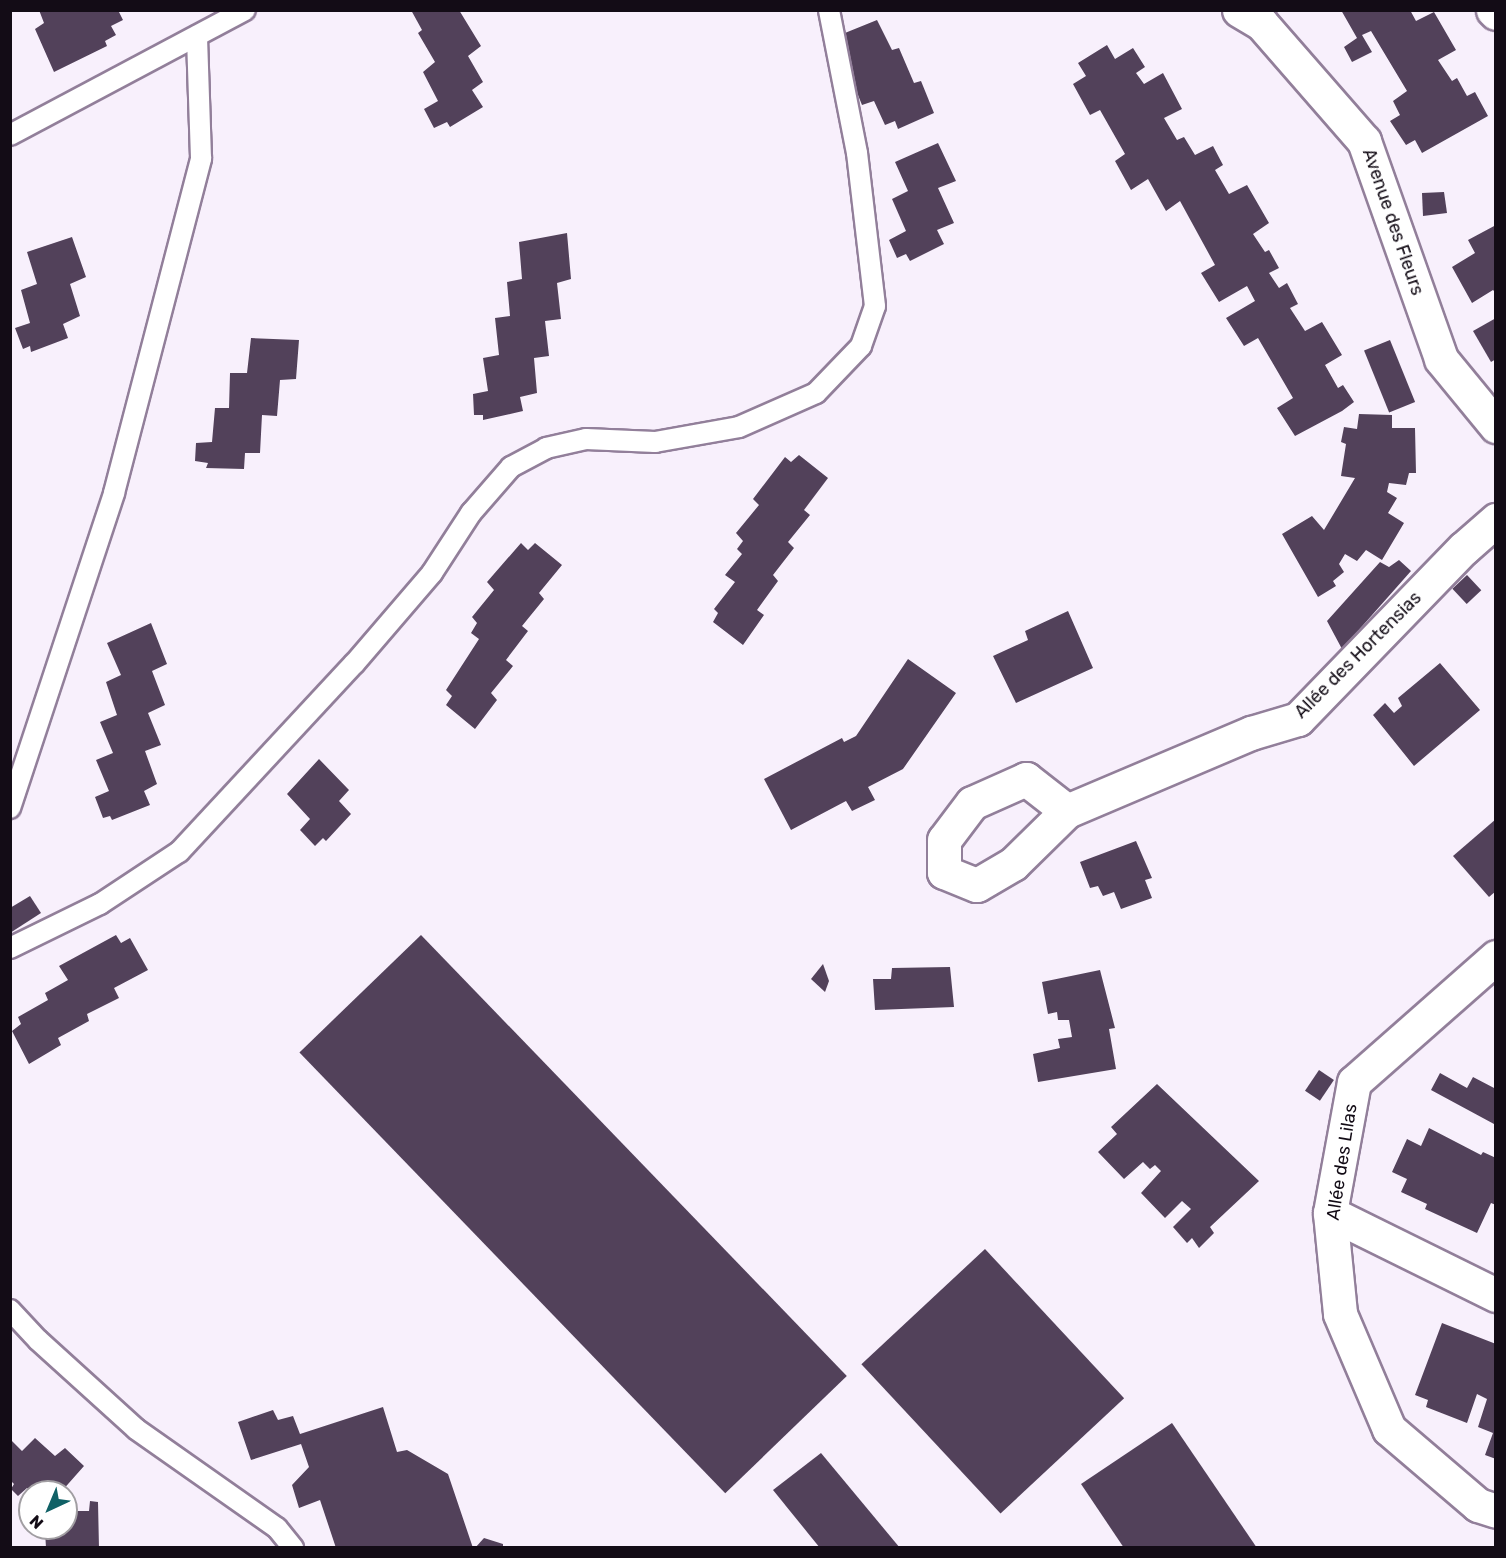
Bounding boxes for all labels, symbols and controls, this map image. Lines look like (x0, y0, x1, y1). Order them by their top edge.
street label: Avenue des Fleurs (1358, 146, 1428, 298)
street label: Allée des Hortensias (1290, 587, 1426, 723)
street label: Allée des Lilas (1322, 1102, 1362, 1222)
north arrow (18, 1480, 78, 1540)
text: N (26, 1511, 47, 1533)

